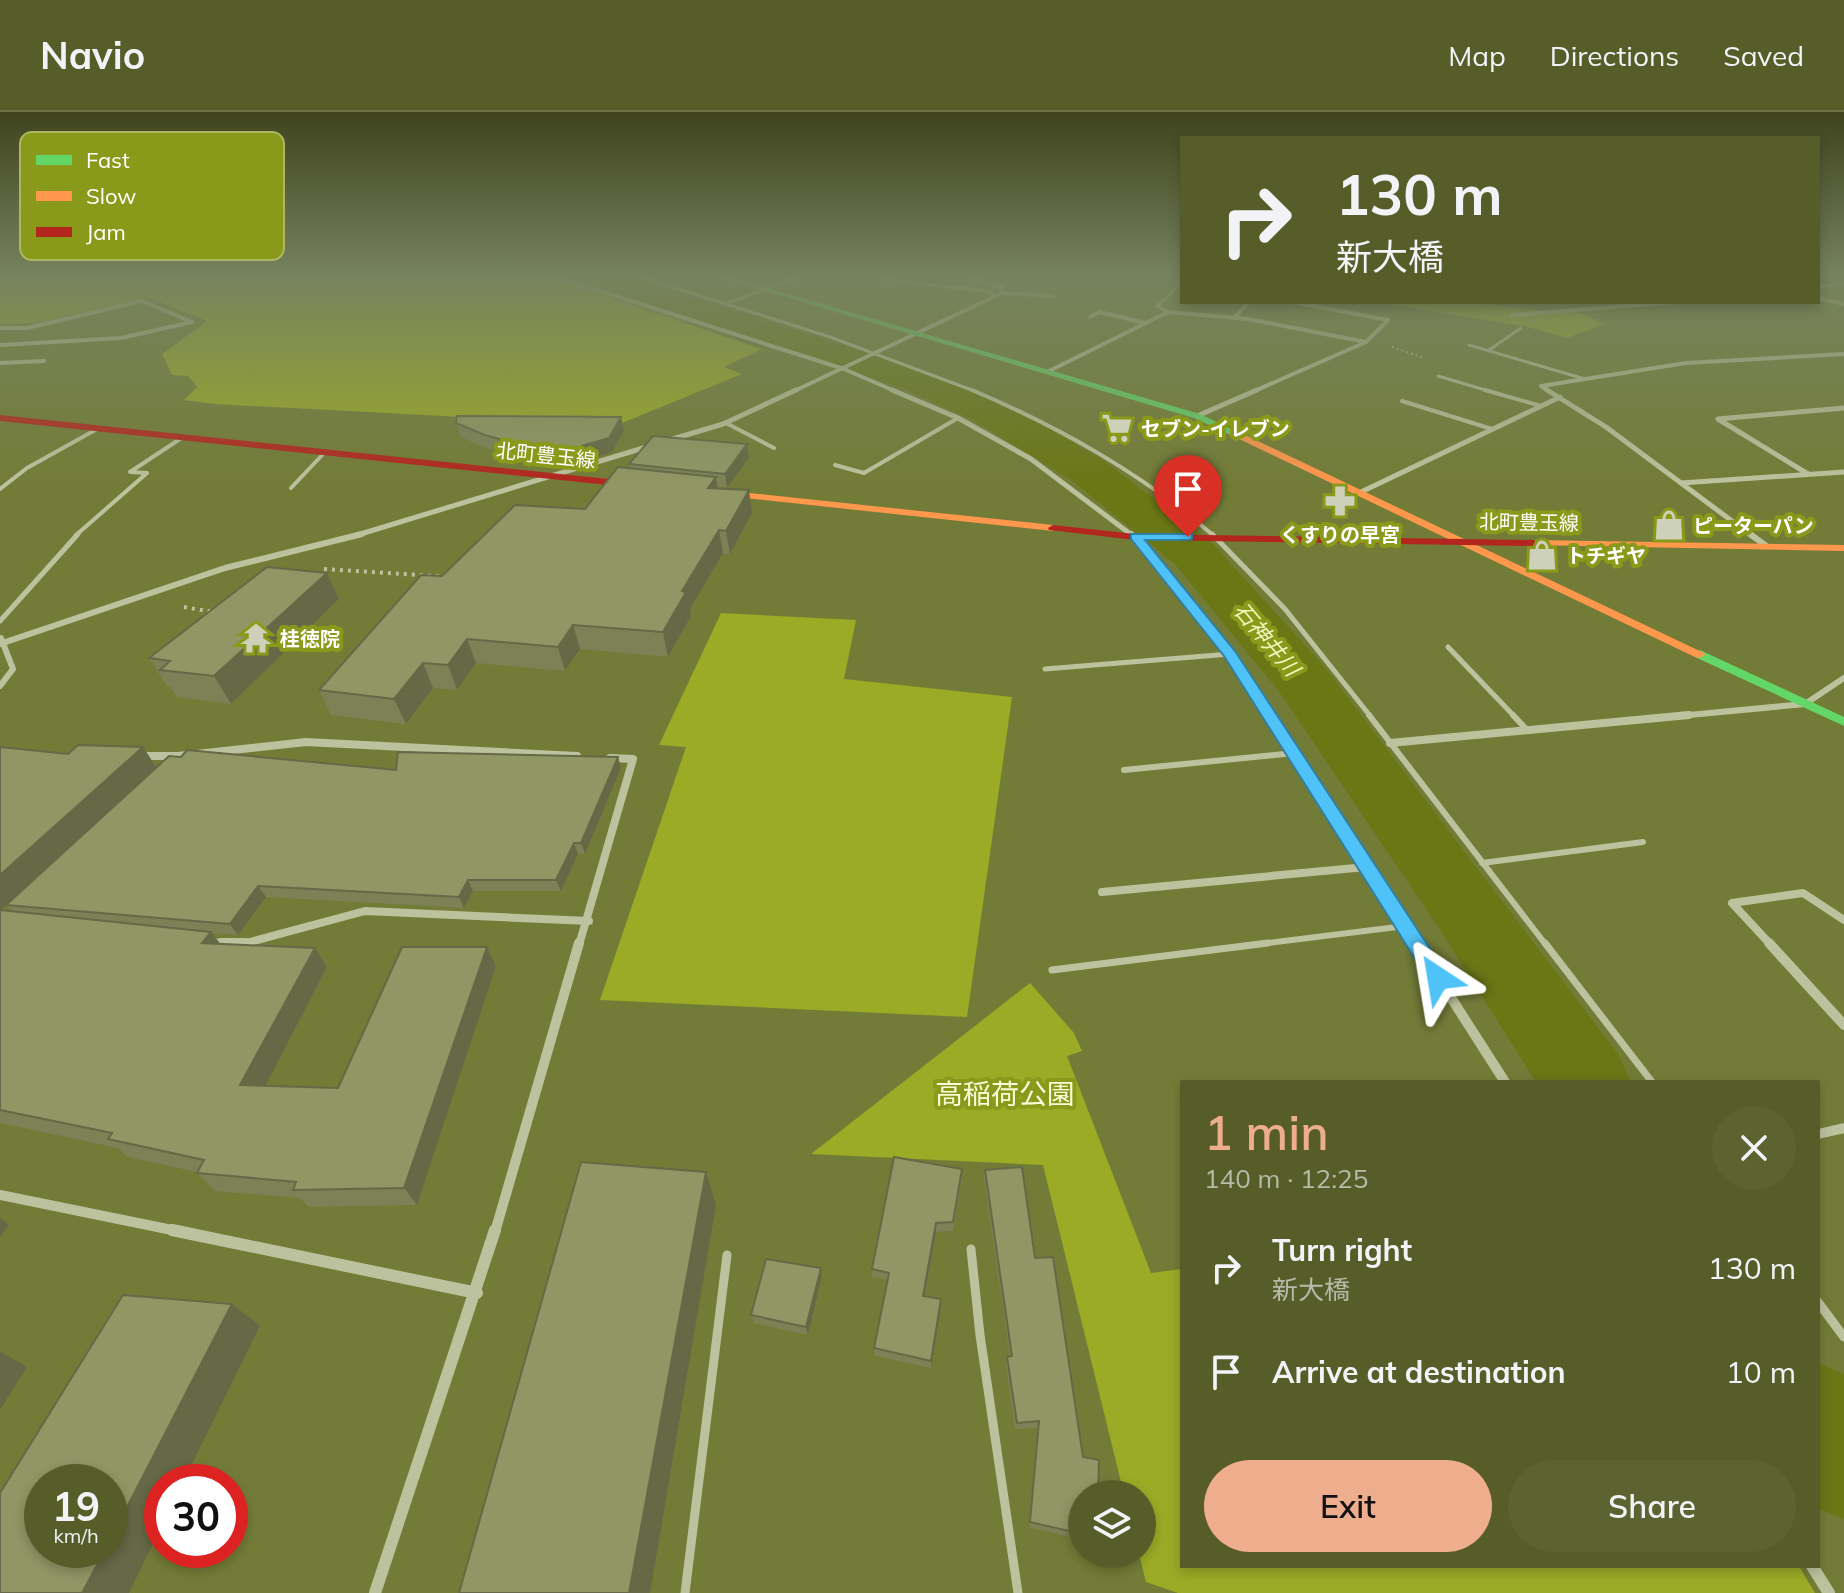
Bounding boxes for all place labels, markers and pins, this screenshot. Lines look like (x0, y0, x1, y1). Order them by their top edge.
supermarket icon: セブン-イレブン (1100, 411, 1134, 445)
place label: セブン-イレブン (1141, 416, 1290, 441)
pin (1154, 455, 1222, 537)
pharmacy icon: くすりの早宮 (1323, 484, 1357, 518)
shop icon: ピーターパン (1652, 508, 1686, 542)
place label: ピーターパン (1693, 513, 1814, 538)
place label: くすりの早宮 (1280, 522, 1400, 547)
shop icon: トチギヤ (1525, 538, 1559, 572)
place label: トチギヤ (1566, 543, 1646, 568)
temple icon: 桂徳院 (239, 621, 273, 655)
place label: 桂徳院 (280, 626, 340, 651)

